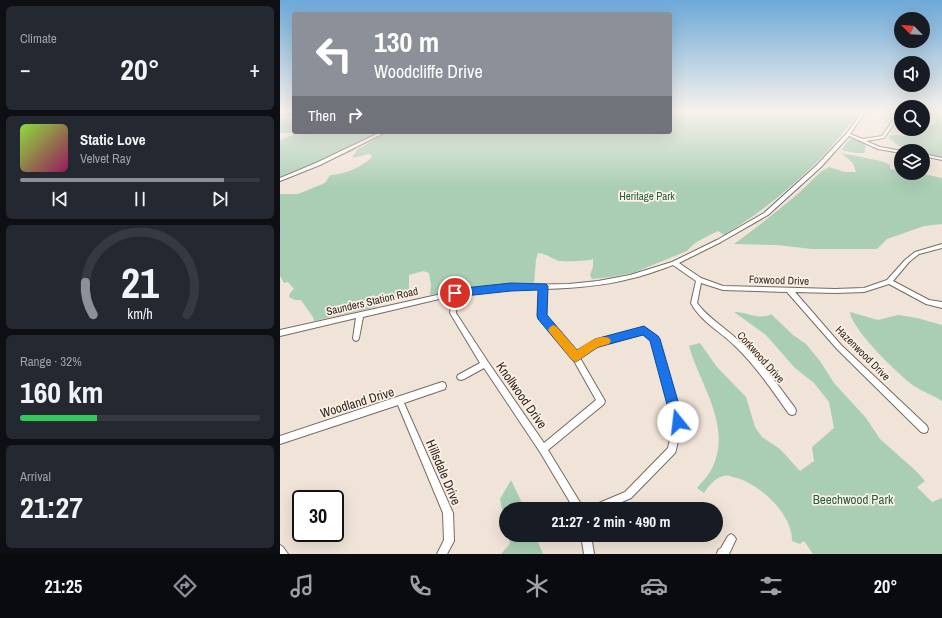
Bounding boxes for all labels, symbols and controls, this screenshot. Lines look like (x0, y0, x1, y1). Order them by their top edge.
north arrow (894, 12, 930, 48)
map controls (894, 12, 930, 180)
text: 130 m (374, 23, 439, 61)
icon: left (308, 28, 360, 80)
text: Climate (20, 30, 57, 47)
text: 20° (120, 49, 160, 89)
text: − (20, 54, 31, 84)
text: + (249, 54, 260, 84)
button: sound (894, 56, 930, 92)
text: Woodcliffe Drive (374, 59, 483, 84)
button: search (894, 100, 930, 136)
icon: right (344, 104, 366, 126)
text: Then (308, 105, 336, 126)
text: Static Love (80, 129, 146, 150)
button: layers (894, 144, 930, 180)
text: Velvet Ray (80, 150, 131, 167)
icon: previous (49, 188, 71, 210)
icon: pause (129, 188, 151, 210)
icon: next (209, 188, 231, 210)
park label: Heritage Park (619, 189, 675, 203)
text: 21 (121, 255, 159, 311)
street label: Foxwood Drive (749, 272, 809, 288)
pin (438, 276, 472, 310)
icon: arrive (444, 282, 466, 304)
street label: Saunders Station Road (325, 284, 419, 318)
text: km/h (127, 304, 153, 323)
street label: Hazenwood Drive (833, 323, 893, 383)
street label: Corkwood Drive (734, 328, 788, 386)
text: Range · 32% (20, 353, 82, 370)
street label: Knollwood Drive (492, 359, 551, 432)
text: 160 km (20, 372, 103, 412)
street label: Woodland Drive (318, 383, 396, 422)
position arrow (657, 401, 699, 443)
street label: Hillsdale Drive (422, 437, 465, 507)
text: Arrival (20, 468, 51, 485)
text: 21:27 (20, 487, 83, 527)
speed limit sign: 30 (292, 490, 344, 542)
park label: Beechwood Park (813, 491, 894, 508)
text: 21:27 · 2 min · 490 m (552, 511, 670, 532)
icon: directions (171, 572, 199, 600)
icon: music (288, 572, 316, 600)
icon: phone (406, 572, 434, 600)
icon: climate (523, 572, 551, 600)
icon: car (640, 572, 668, 600)
icon: filters (757, 572, 785, 600)
text: 21:25 (45, 574, 82, 599)
text: 20° (874, 574, 897, 599)

